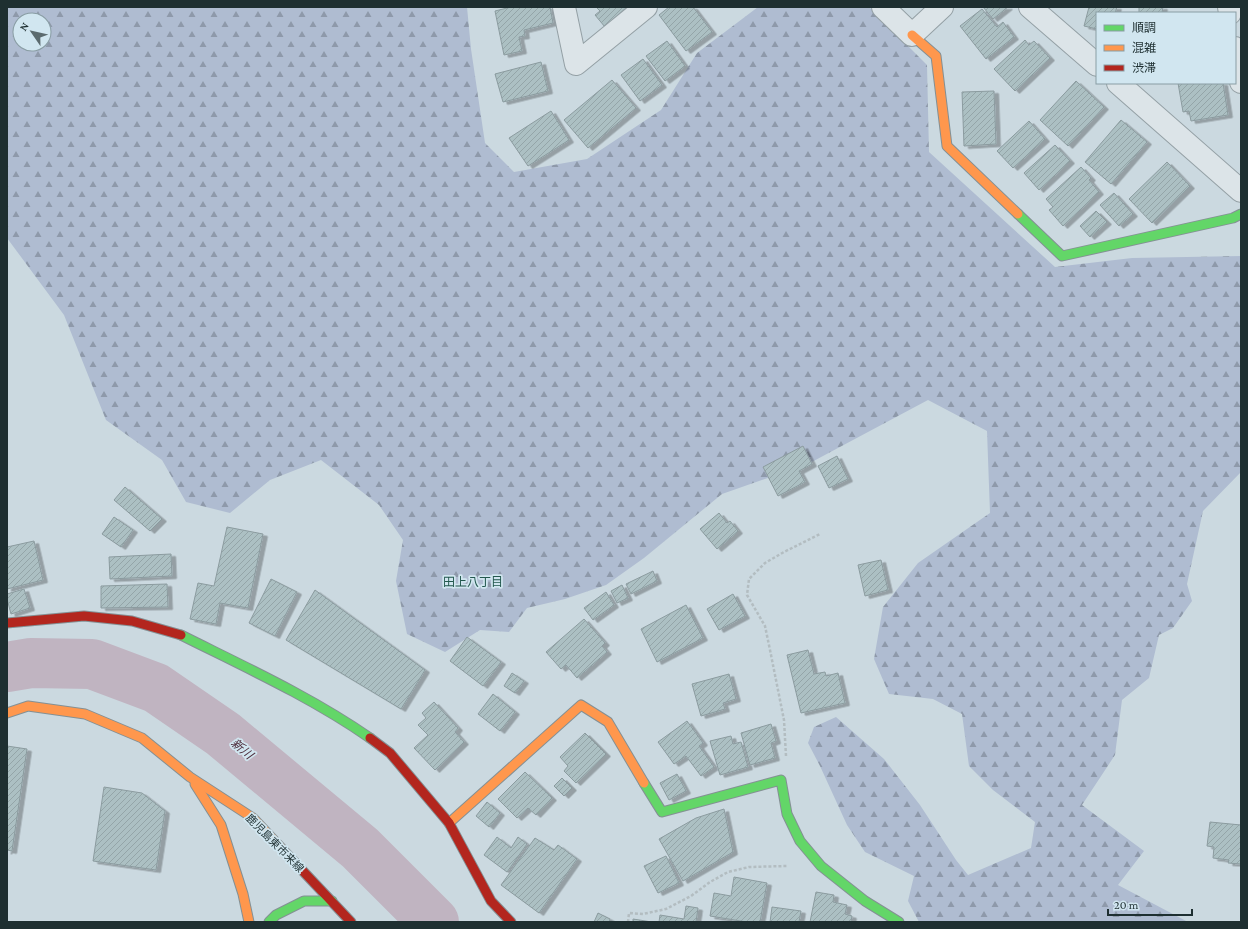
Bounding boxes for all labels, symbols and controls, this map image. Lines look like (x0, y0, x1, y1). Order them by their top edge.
north arrow (12, 12, 52, 52)
legend (1096, 12, 1236, 84)
text: N (17, 20, 31, 33)
text: 順調 (1132, 21, 1156, 35)
text: 混雑 (1132, 41, 1156, 55)
text: 渋滞 (1132, 61, 1156, 75)
district label: 田上八丁目 (443, 575, 503, 589)
water label: 新川 (228, 736, 257, 763)
street label: 鹿児島東市来線 (244, 812, 306, 874)
scale bar (1108, 891, 1192, 917)
text: 20 m (1114, 898, 1139, 912)

